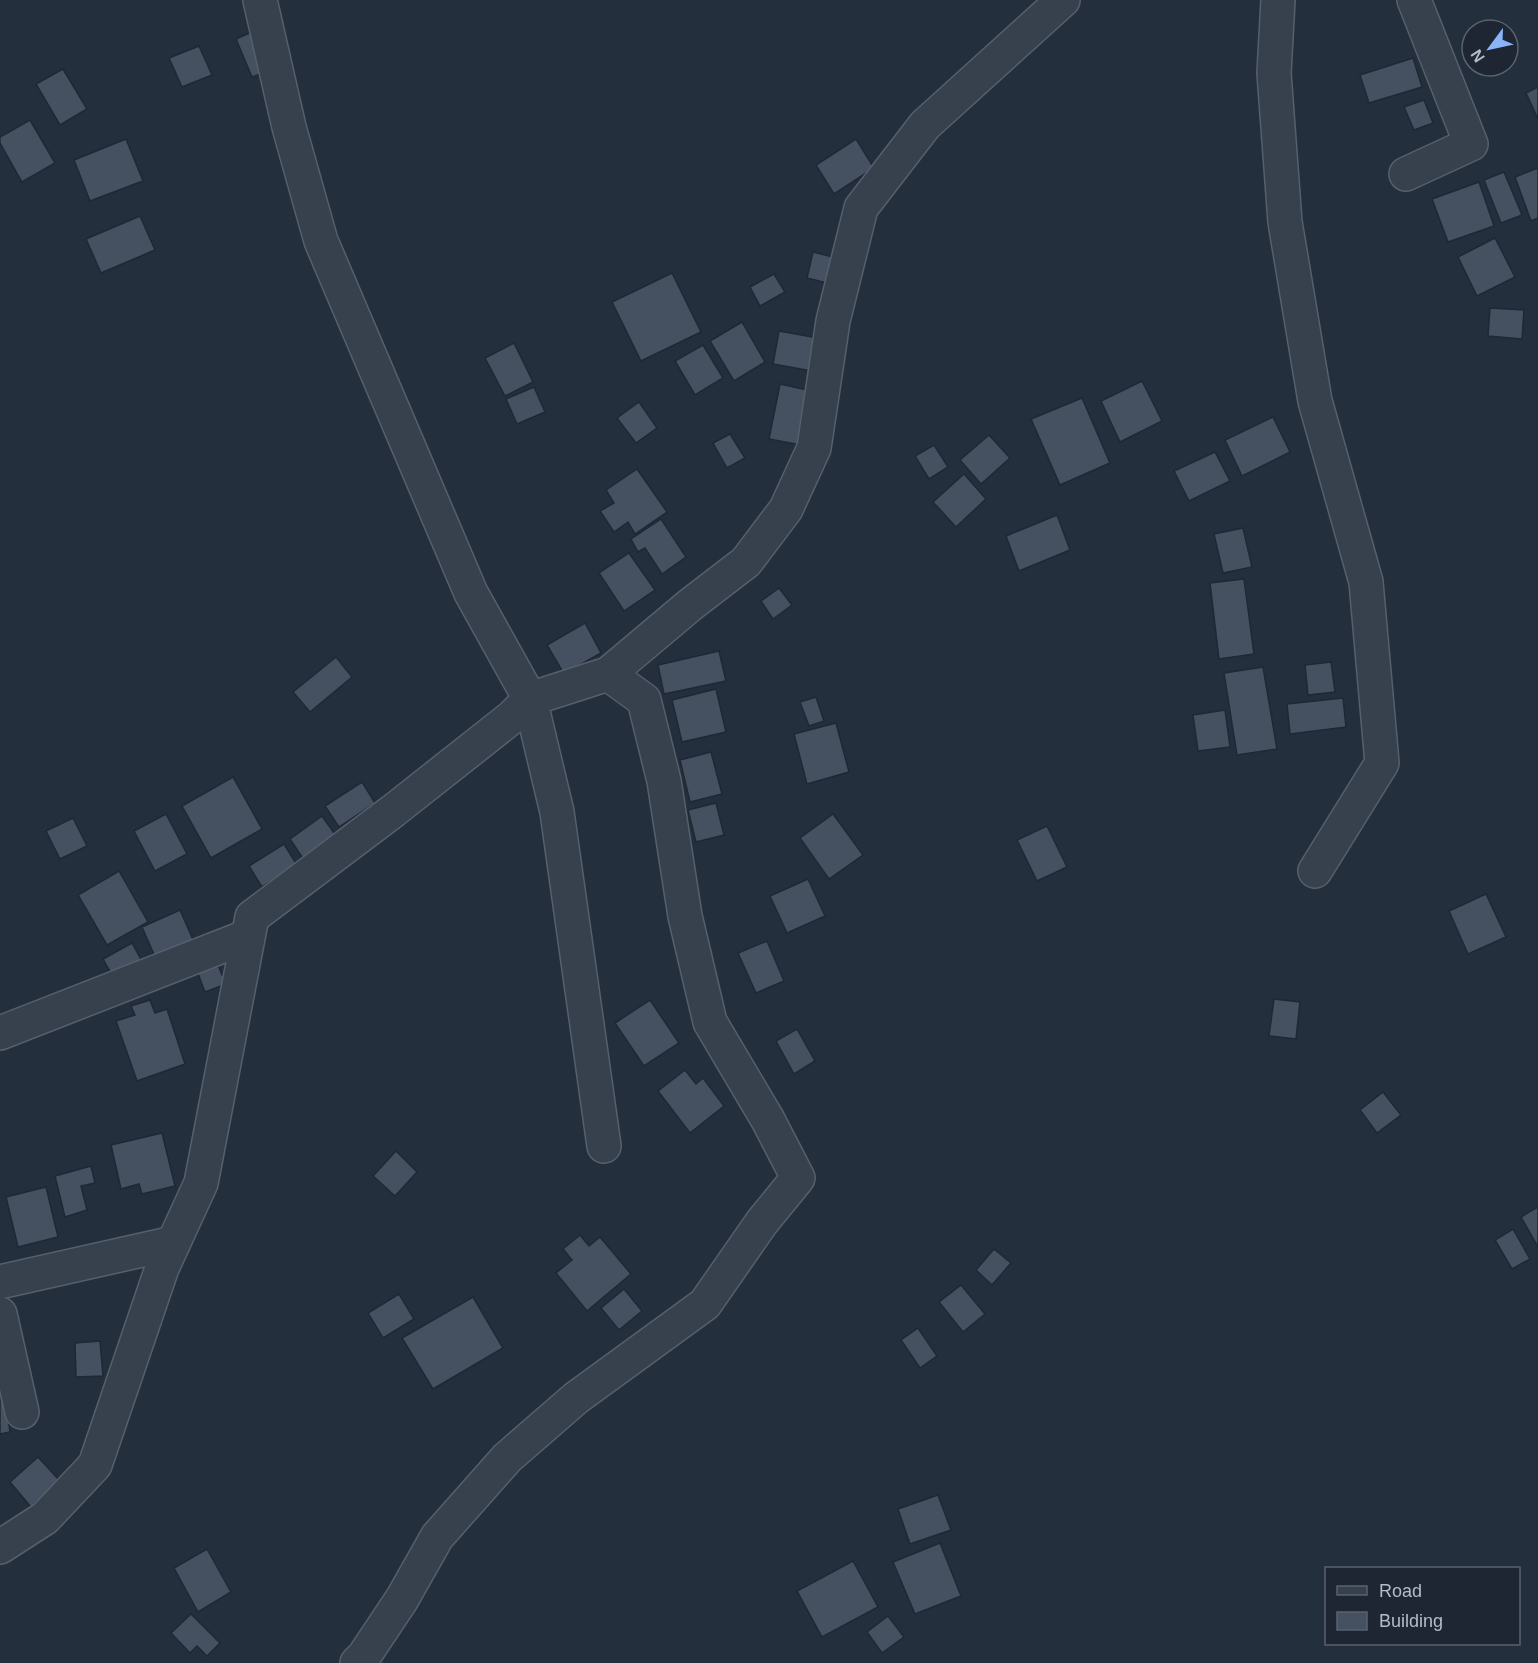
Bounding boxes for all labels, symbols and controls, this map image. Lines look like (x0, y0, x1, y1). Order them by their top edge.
north arrow (1460, 18, 1520, 78)
text: N (1468, 46, 1488, 65)
legend (1325, 1567, 1520, 1645)
text: Road (1379, 1581, 1422, 1601)
text: Building (1379, 1611, 1443, 1631)

